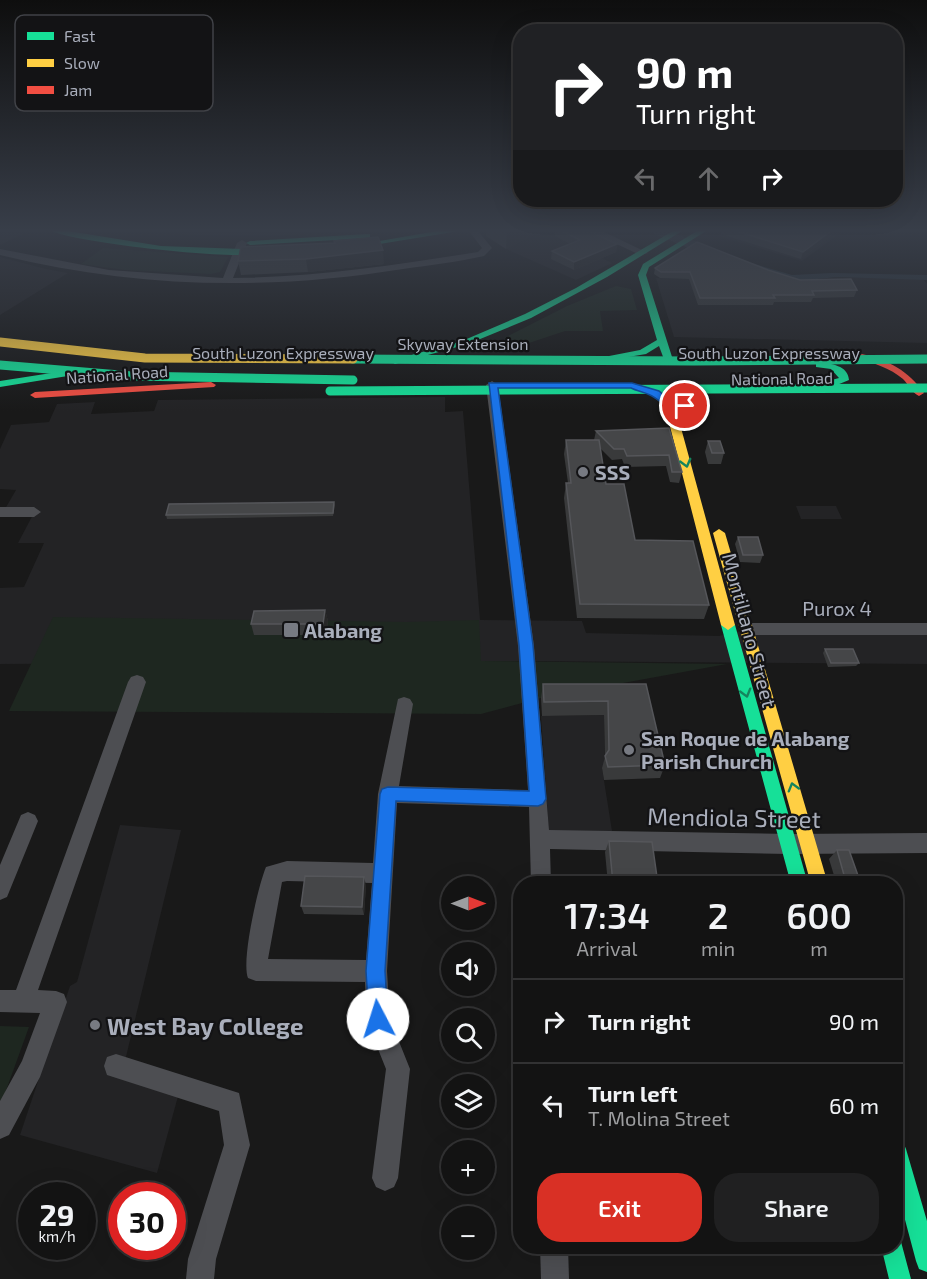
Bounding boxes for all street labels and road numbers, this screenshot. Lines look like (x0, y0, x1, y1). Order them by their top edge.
street label: Skyway Extension (397, 334, 529, 353)
street label: South Luzon Expressway (192, 343, 374, 362)
street label: South Luzon Expressway (678, 343, 860, 362)
street label: National Road (65, 361, 169, 387)
street label: National Road (731, 368, 833, 388)
street label: Montillano Street (718, 550, 782, 710)
street label: Purox 4 (802, 596, 872, 620)
street label: Mendiola Street (647, 801, 821, 833)

